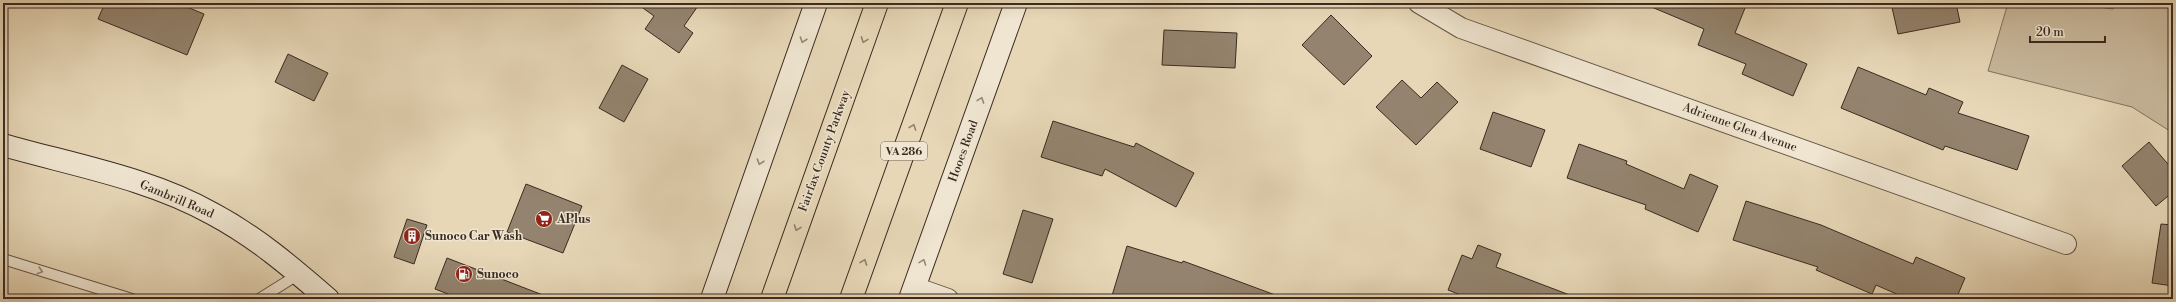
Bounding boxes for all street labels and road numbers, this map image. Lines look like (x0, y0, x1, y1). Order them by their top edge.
street label: Fairfax County Parkway (795, 88, 853, 214)
street label: Adrienne Glen Avenue (1680, 99, 1799, 155)
street label: Hooes Road (945, 118, 982, 184)
road number: VA 286 (881, 142, 927, 160)
street label: Gambrill Road (137, 177, 216, 222)

